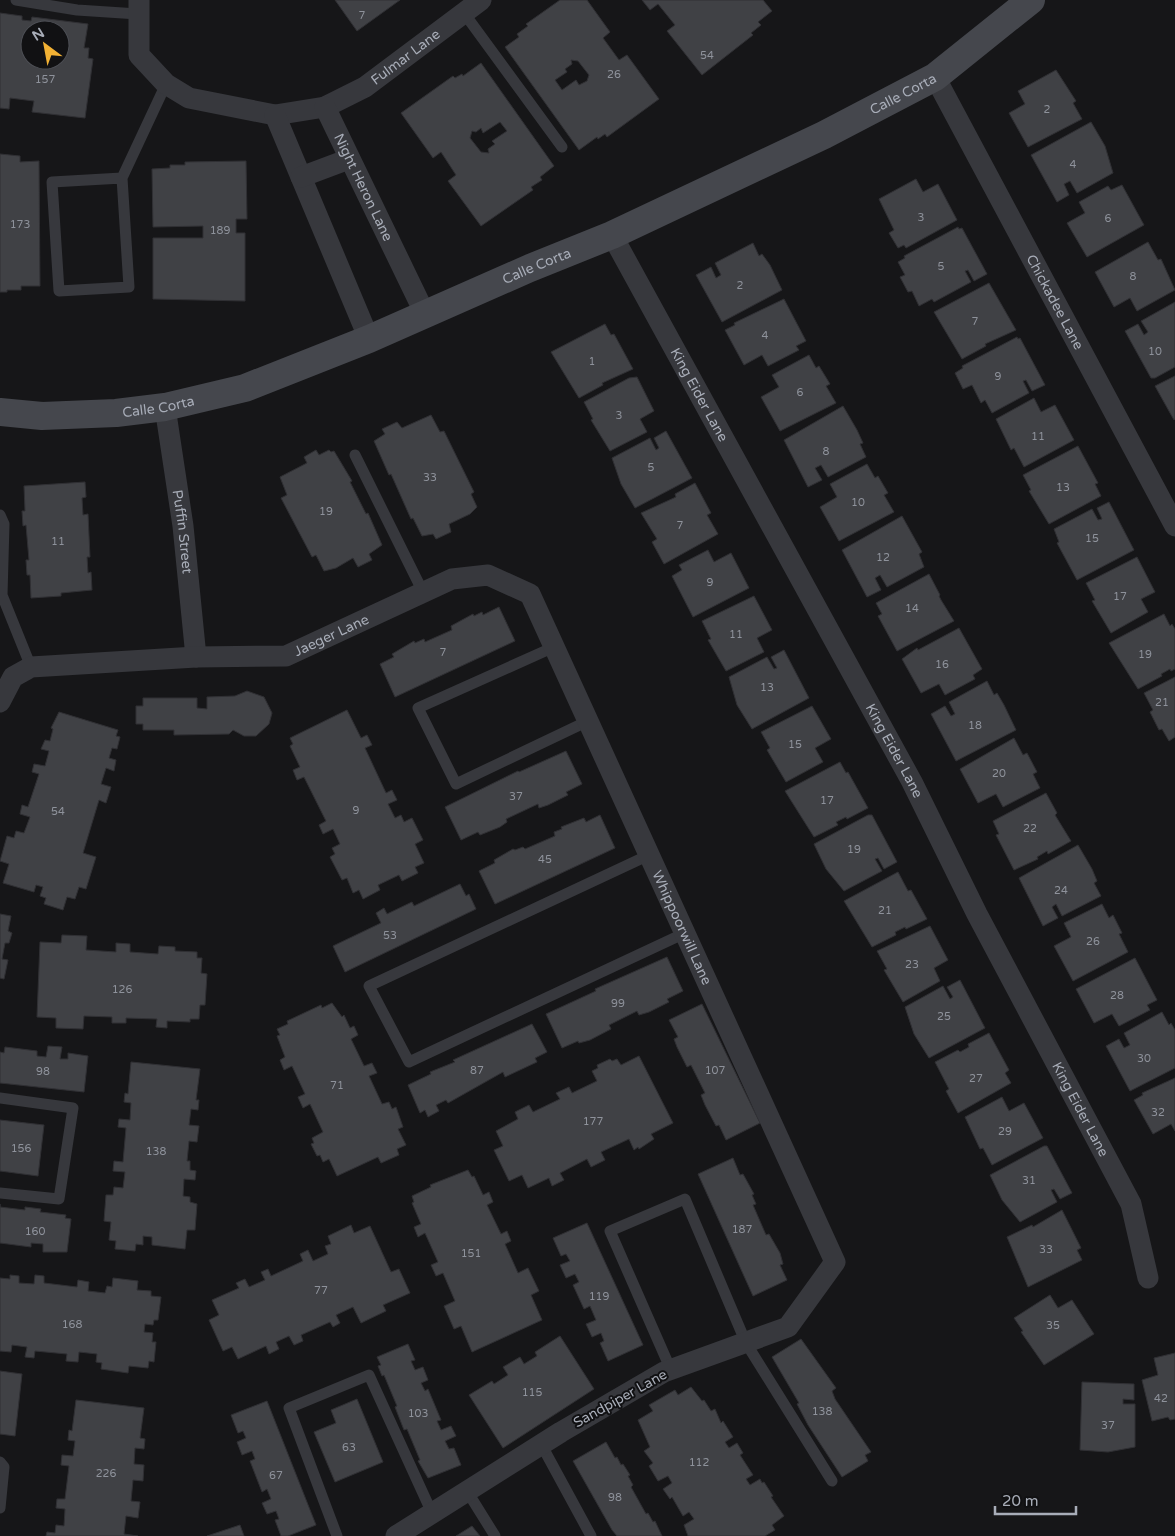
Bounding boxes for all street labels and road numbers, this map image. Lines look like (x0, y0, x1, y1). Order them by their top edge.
street label: Fulmar Lane (368, 26, 444, 89)
street label: Calle Corta (867, 70, 939, 119)
street label: Night Heron Lane (330, 131, 396, 244)
street label: Calle Corta (500, 244, 574, 288)
street label: Chickadee Lane (1022, 252, 1087, 353)
street label: King Eider Lane (666, 345, 732, 445)
street label: Calle Corta (121, 392, 196, 421)
street label: Puffin Street (169, 489, 196, 575)
street label: Jaeger Lane (291, 611, 372, 660)
street label: King Eider Lane (862, 701, 926, 801)
street label: Whippoorwill Lane (648, 868, 715, 988)
street label: King Eider Lane (1048, 1059, 1112, 1160)
street label: Sandpiper Lane (570, 1366, 670, 1431)

